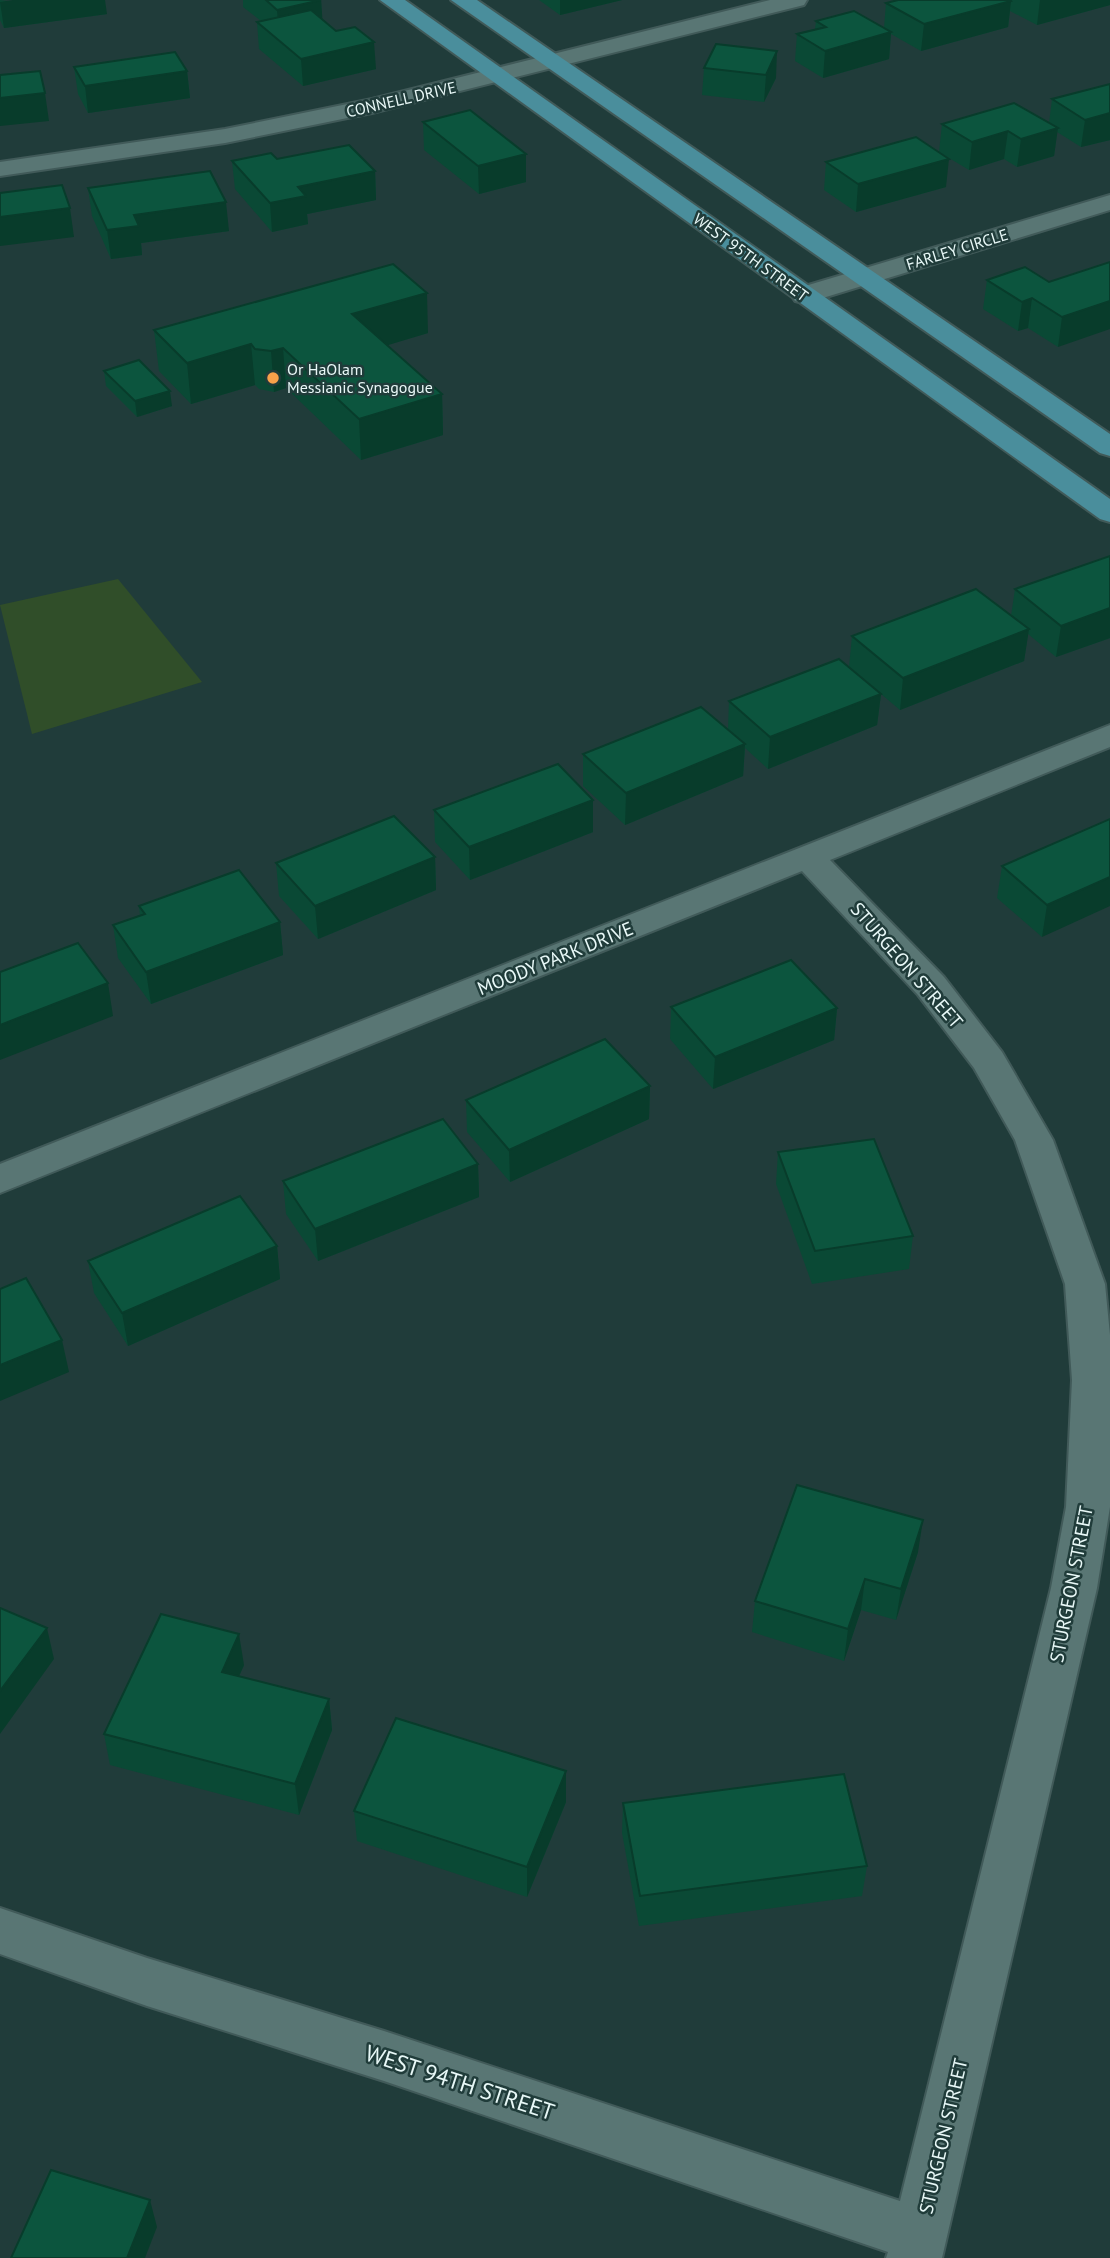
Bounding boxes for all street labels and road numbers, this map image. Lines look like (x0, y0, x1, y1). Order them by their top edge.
street label: CONNELL DRIVE (344, 77, 458, 121)
street label: WEST 95TH STREET (690, 209, 812, 305)
street label: FARLEY CIRCLE (904, 224, 1010, 274)
street label: STURGEON STREET (846, 897, 969, 1033)
street label: MOODY PARK DRIVE (474, 916, 636, 1000)
street label: STURGEON STREET (1044, 1503, 1098, 1664)
street label: WEST 94TH STREET (362, 2038, 558, 2126)
street label: STURGEON STREET (913, 2055, 973, 2216)

